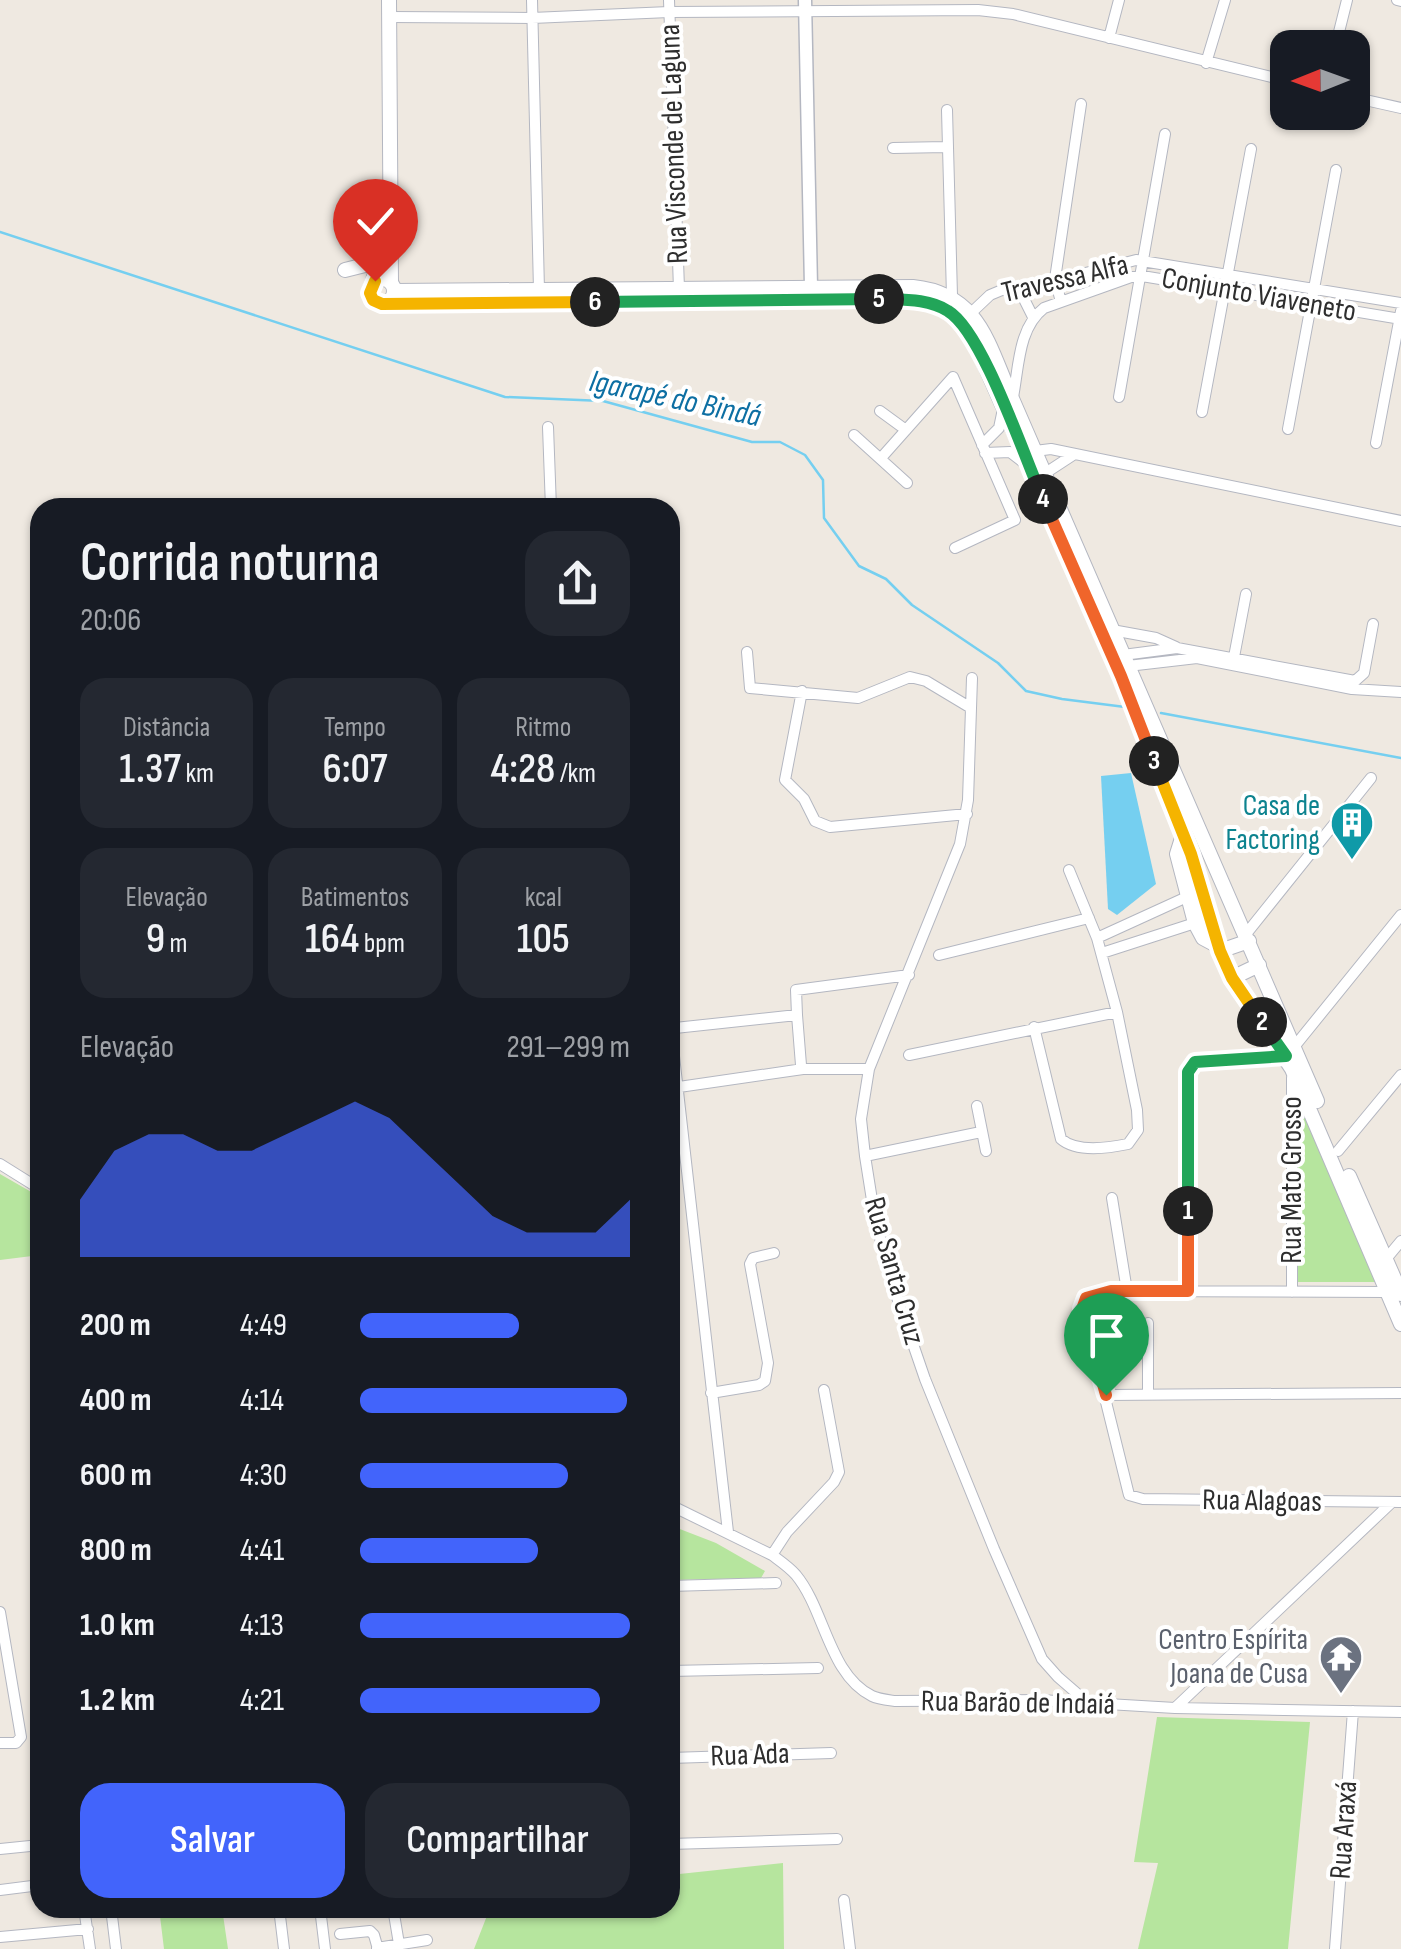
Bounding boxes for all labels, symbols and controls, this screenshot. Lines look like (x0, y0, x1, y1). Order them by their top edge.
street label: Rua Visconde de Laguna (652, 23, 696, 265)
north arrow (1270, 30, 1370, 130)
map controls (1270, 30, 1370, 130)
pin (333, 179, 418, 282)
icon: check (348, 194, 403, 249)
street label: Travessa Alfa (998, 247, 1132, 311)
street label: Conjunto Viaveneto (1159, 260, 1359, 330)
pin: 5 (854, 274, 904, 324)
pin: 6 (570, 277, 620, 327)
text: 5 (873, 282, 885, 315)
text: 6 (588, 285, 602, 318)
water label: Igarapé do Bindá (586, 362, 764, 436)
pin: 4 (1018, 474, 1068, 524)
text: 4 (1036, 482, 1050, 515)
text: Corrida noturna (80, 530, 380, 597)
button: share (525, 531, 630, 636)
text: 20:06 (80, 601, 141, 640)
text: Distância (123, 711, 210, 744)
text: Tempo (324, 711, 386, 744)
text: Ritmo (515, 711, 571, 744)
pin: 3 (1129, 736, 1179, 786)
text: 1.37 (119, 744, 181, 795)
text: 6:07 (322, 744, 388, 795)
text: 4:28 (491, 744, 555, 795)
text: 3 (1148, 744, 1160, 777)
text: km (181, 757, 214, 790)
text: /km (555, 757, 596, 790)
place label: Casa de Factoring (1225, 788, 1320, 858)
building icon: Casa de Factoring (1329, 800, 1375, 861)
text: Elevação (126, 881, 208, 914)
text: Batimentos (301, 881, 409, 914)
text: kcal (525, 881, 562, 914)
text: 9 (146, 914, 165, 965)
text: 164 (305, 914, 359, 965)
text: 105 (517, 914, 570, 965)
text: m (165, 927, 188, 960)
text: bpm (359, 927, 405, 960)
pin: 2 (1237, 997, 1287, 1047)
text: 2 (1256, 1005, 1268, 1038)
text: Elevação (80, 1028, 174, 1067)
text: 291–299 m (506, 1028, 630, 1067)
street label: Rua Mato Grosso (1274, 1096, 1310, 1264)
pin: 1 (1163, 1186, 1213, 1236)
street label: Rua Santa Cruz (856, 1193, 932, 1349)
text: 1 (1183, 1194, 1193, 1227)
pin (1064, 1293, 1149, 1396)
text: 200 m (80, 1306, 151, 1345)
text: 4:49 (240, 1306, 287, 1345)
icon: arrive (1079, 1308, 1134, 1363)
text: 400 m (80, 1381, 152, 1420)
text: 4:14 (240, 1381, 284, 1420)
text: 600 m (80, 1456, 152, 1495)
text: 4:30 (240, 1456, 287, 1495)
street label: Rua Alagoas (1202, 1482, 1322, 1520)
text: 800 m (80, 1531, 152, 1570)
text: 4:41 (240, 1531, 284, 1570)
text: 1.0 km (80, 1606, 155, 1645)
text: 4:13 (240, 1606, 284, 1645)
place label: Centro Espírita Joana de Cusa (1158, 1622, 1308, 1692)
temple icon: Centro Espírita Joana de Cusa (1318, 1634, 1364, 1695)
text: 1.2 km (80, 1681, 155, 1720)
text: 4:21 (240, 1681, 284, 1720)
street label: Rua Barão de Indaiá (921, 1683, 1115, 1723)
street label: Rua Ada (710, 1736, 790, 1774)
street label: Rua Araxá (1323, 1780, 1365, 1880)
button: Salvar (80, 1783, 345, 1898)
button: Compartilhar (365, 1783, 630, 1898)

